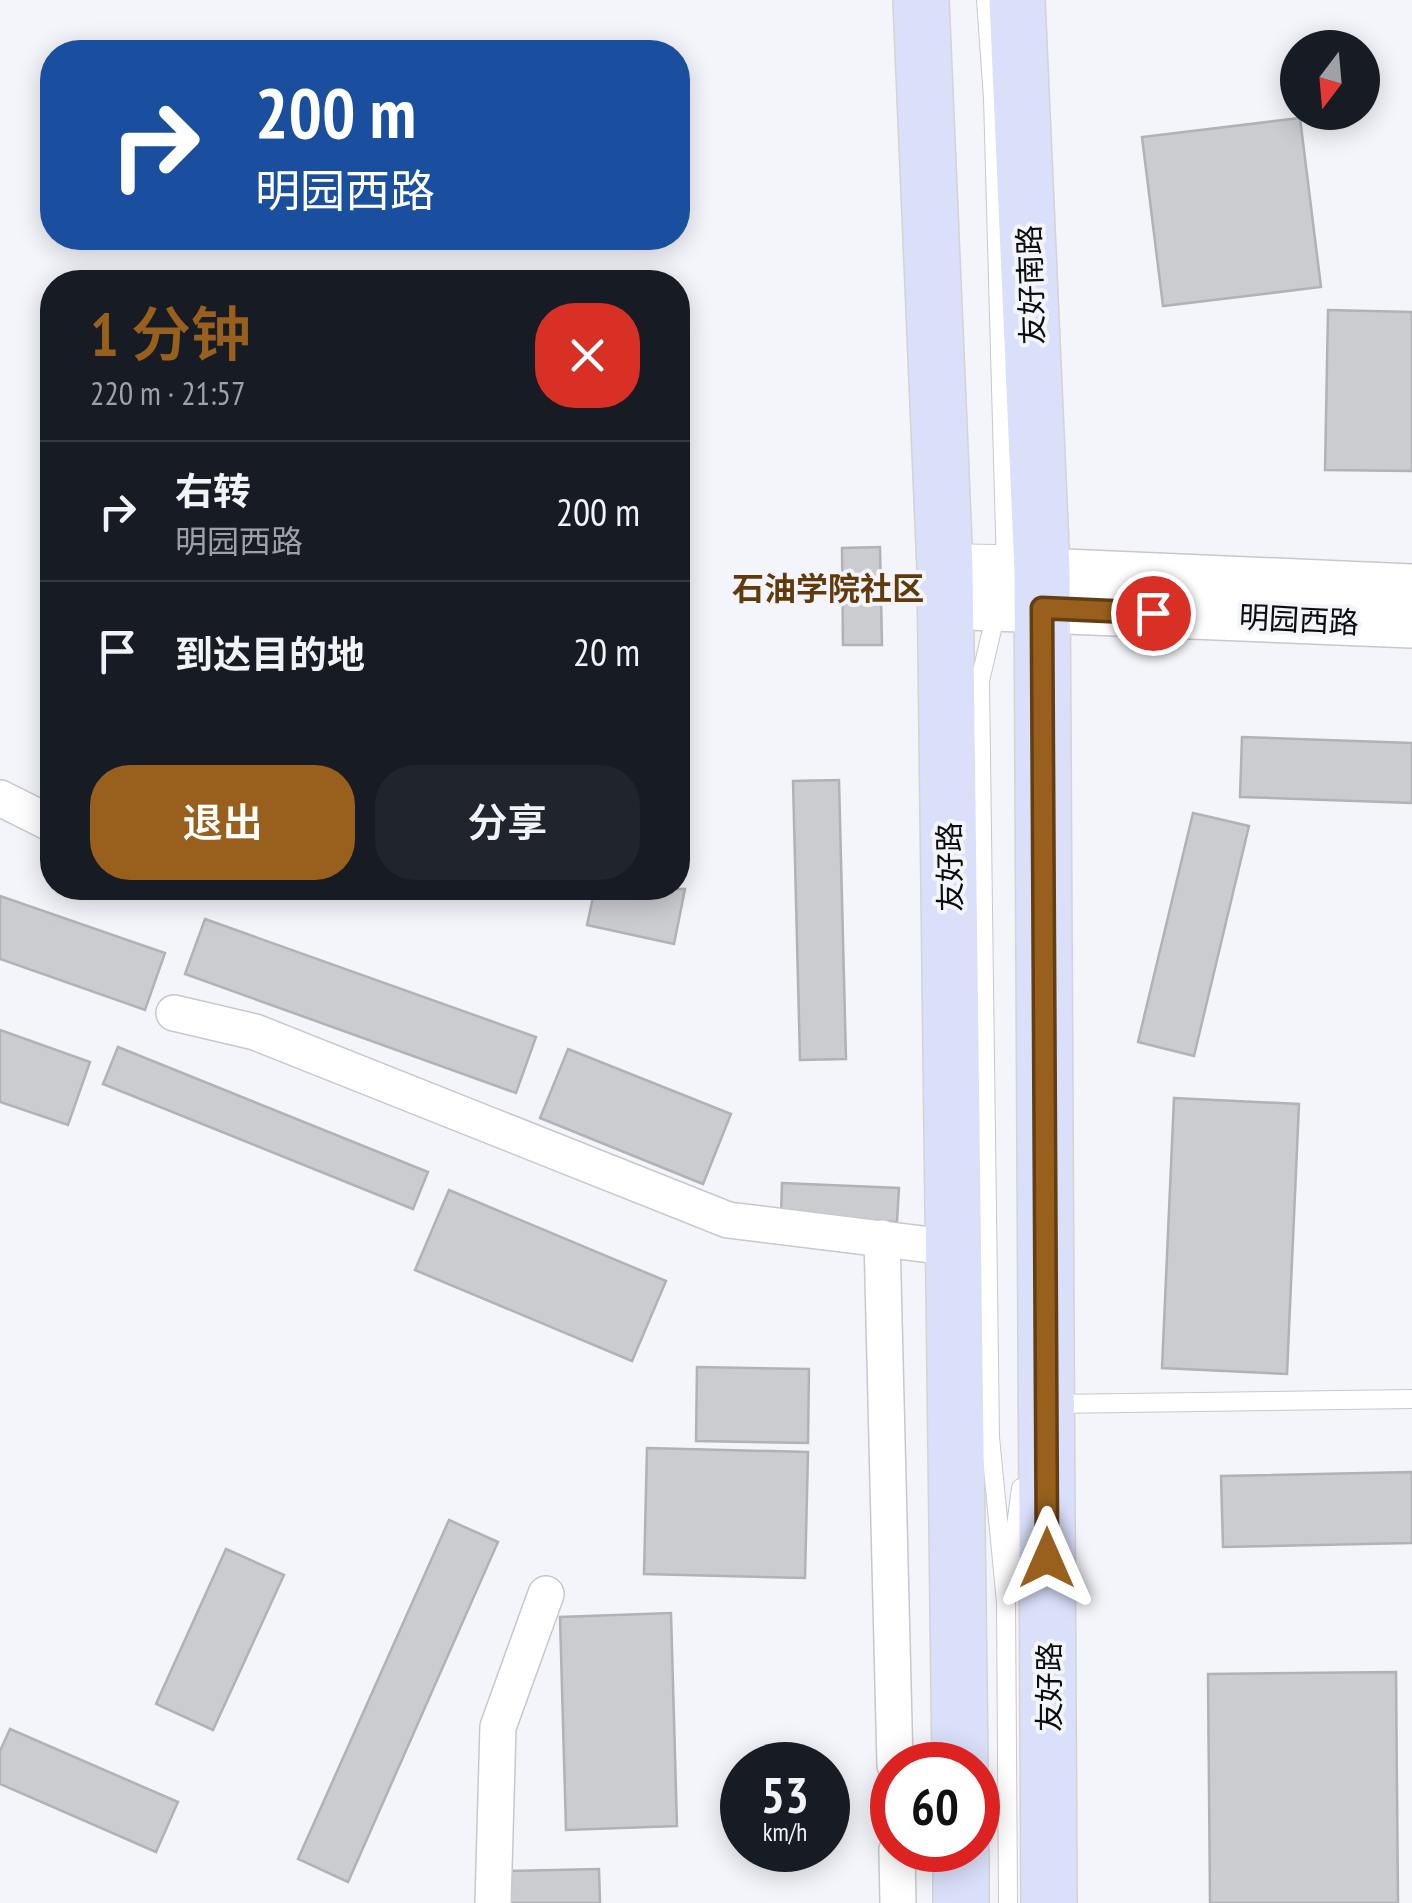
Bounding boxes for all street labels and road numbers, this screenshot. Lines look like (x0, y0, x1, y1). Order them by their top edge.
street label: 友好南路 (1008, 224, 1052, 346)
street label: 明园西路 (1238, 596, 1360, 642)
street label: 友好路 (929, 822, 969, 912)
street label: 友好路 (1029, 1642, 1068, 1732)

